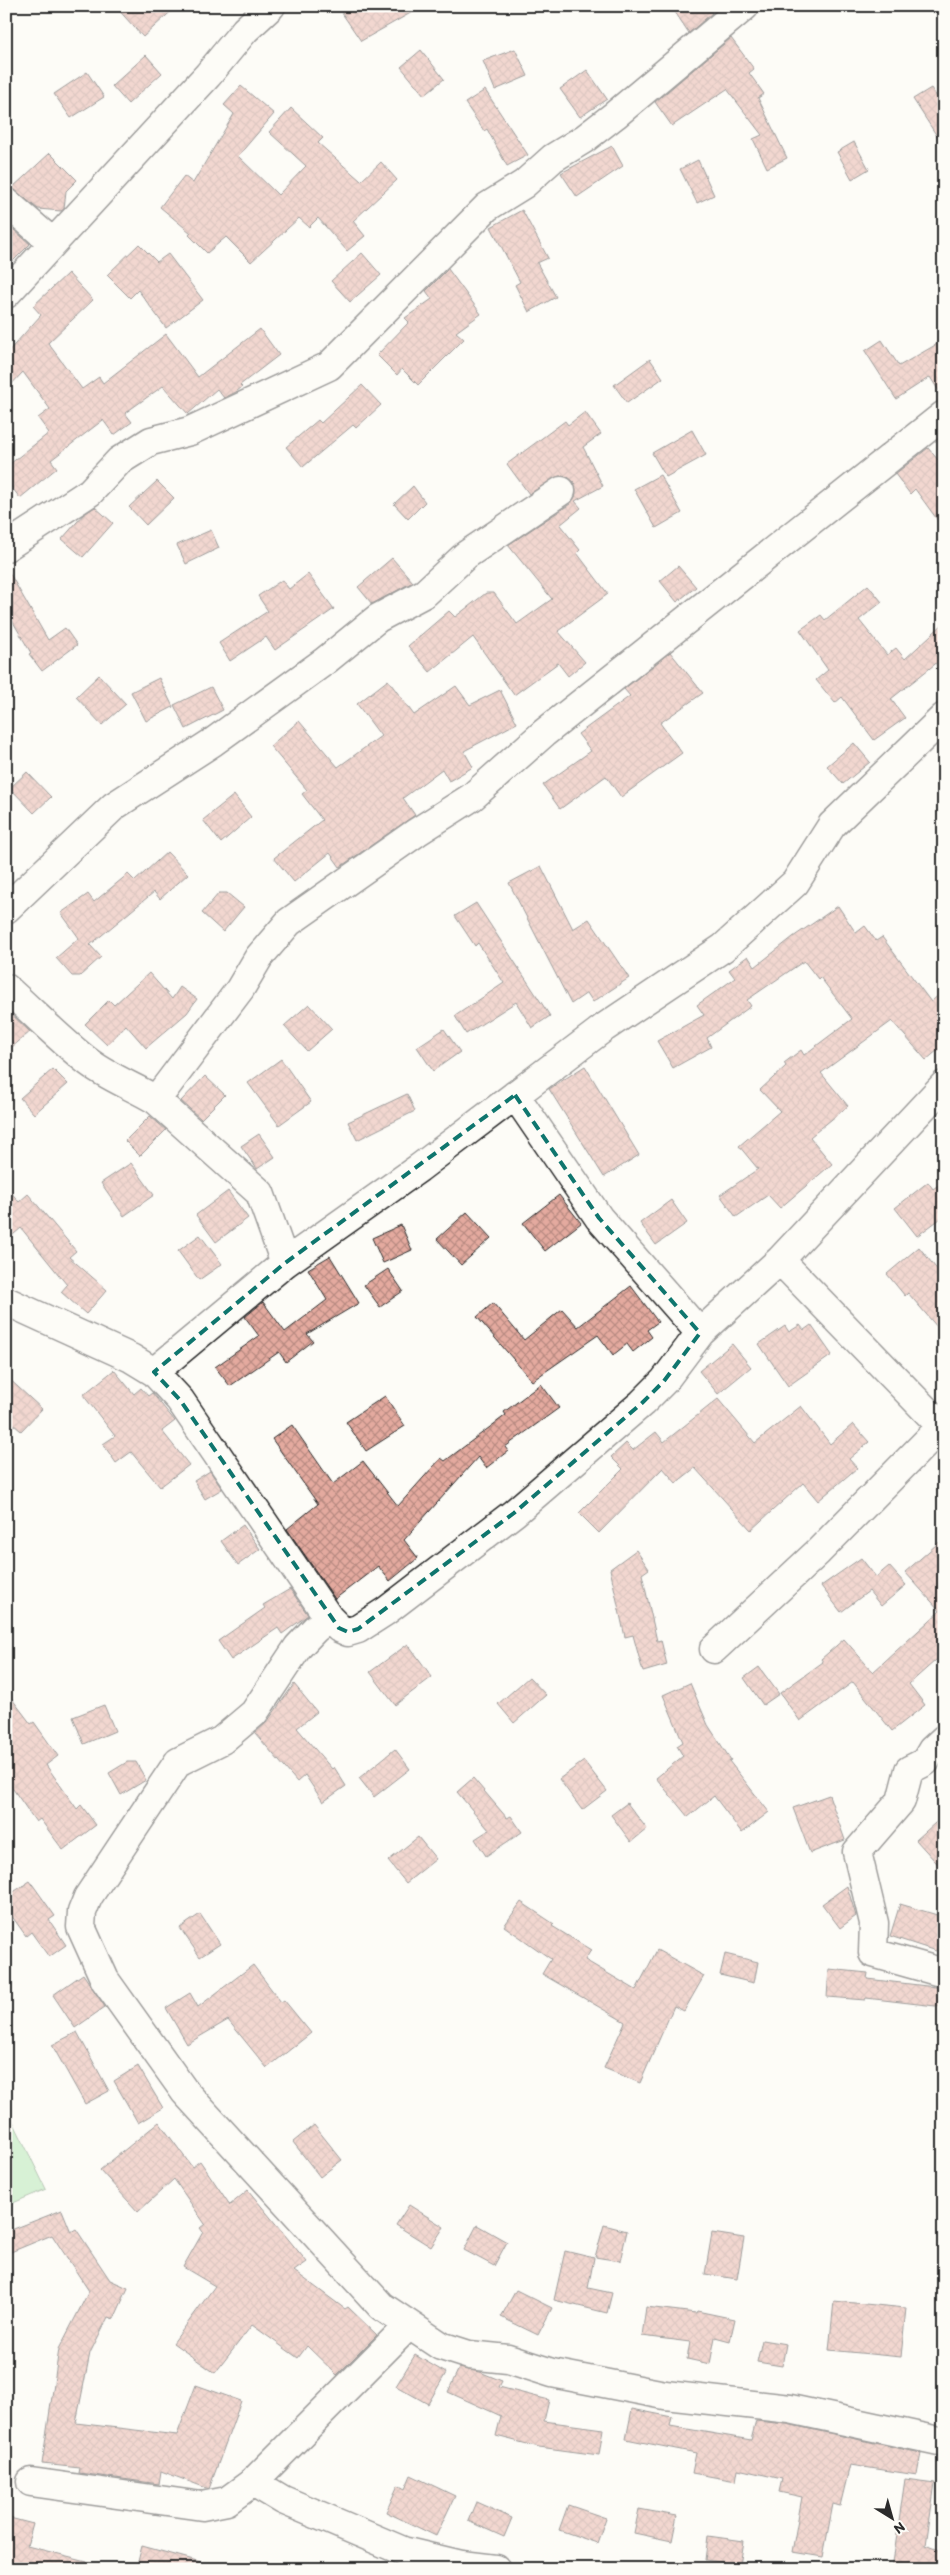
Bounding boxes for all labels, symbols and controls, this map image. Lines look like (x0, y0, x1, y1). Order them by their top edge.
north arrow (868, 2492, 918, 2542)
text: N (891, 2518, 908, 2538)

